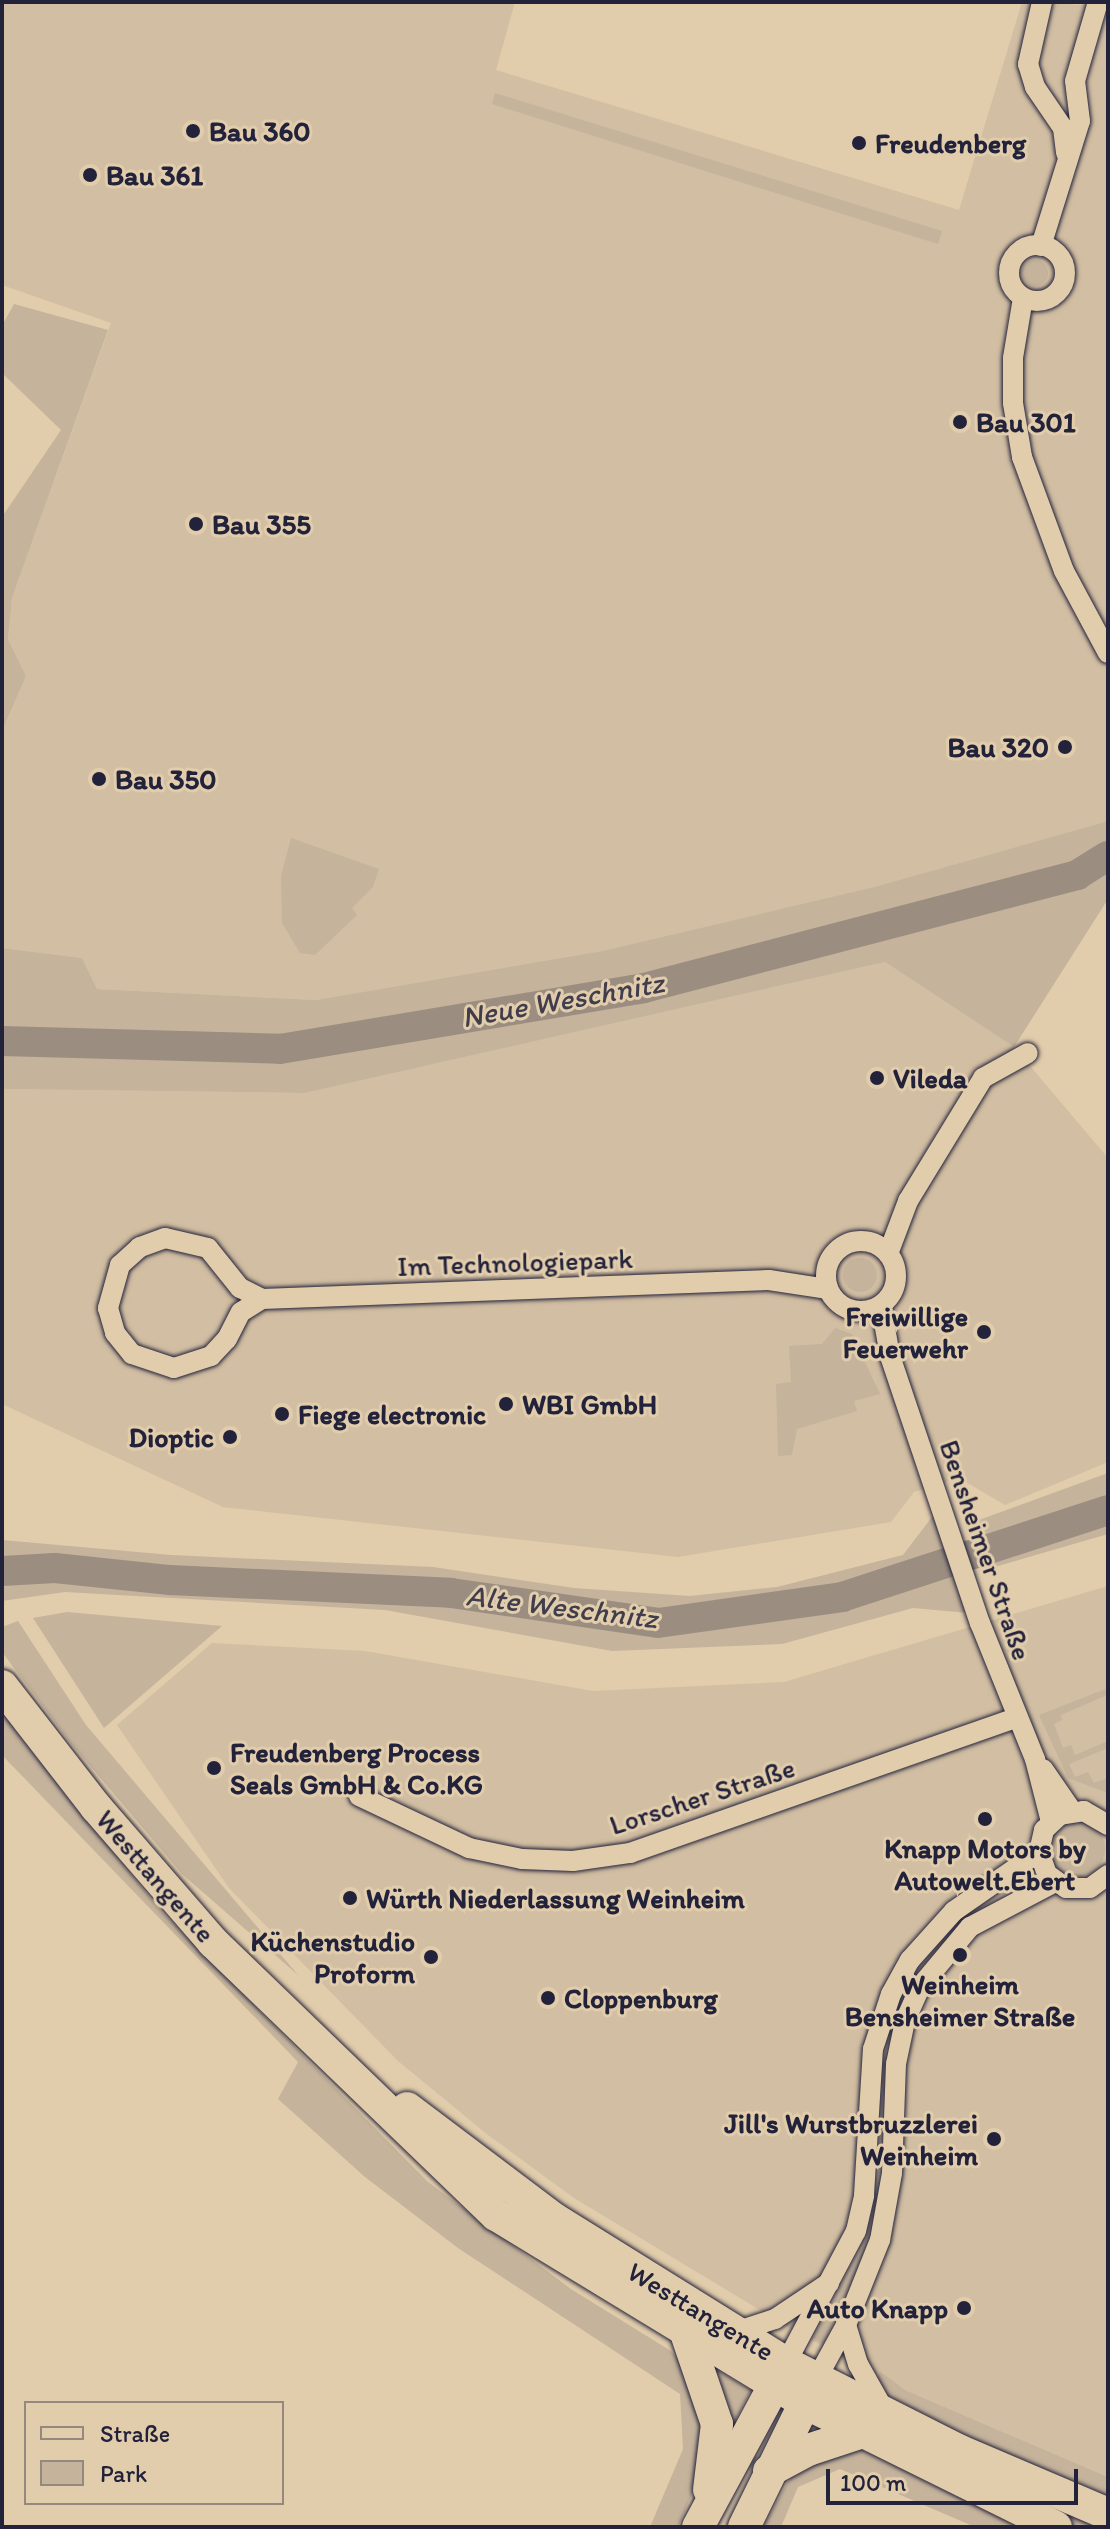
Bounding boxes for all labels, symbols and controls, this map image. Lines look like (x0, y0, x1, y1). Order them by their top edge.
place label: Bau 360 (209, 114, 311, 148)
marker: Bau 360 (184, 122, 202, 140)
place label: Freudenberg (875, 126, 1026, 160)
marker: Freudenberg (850, 134, 868, 152)
place label: Bau 361 (106, 158, 203, 192)
marker: Bau 361 (81, 166, 99, 184)
place label: Bau 301 (976, 405, 1076, 439)
marker: Bau 301 (951, 413, 969, 431)
place label: Bau 355 (212, 507, 311, 541)
marker: Bau 355 (187, 515, 205, 533)
place label: Bau 320 (948, 730, 1049, 764)
marker: Bau 320 (1056, 738, 1074, 756)
place label: Bau 350 (115, 762, 216, 796)
marker: Bau 350 (90, 770, 108, 788)
water label: Neue Weschnitz (460, 965, 666, 1035)
place label: Vileda (893, 1061, 967, 1095)
marker: Vileda (868, 1069, 886, 1087)
street label: Im Technologiepark (397, 1241, 633, 1283)
place label: Freiwillige Feuerwehr (843, 1299, 968, 1365)
marker: Freiwillige Feuerwehr (975, 1323, 993, 1341)
place label: WBI GmbH (522, 1387, 657, 1421)
marker: WBI GmbH (497, 1395, 515, 1413)
place label: Fiege electronic (298, 1397, 485, 1431)
marker: Fiege electronic (273, 1405, 291, 1423)
place label: Dioptic (129, 1420, 214, 1454)
marker: Dioptic (221, 1428, 239, 1446)
street label: Bensheimer Straße (933, 1435, 1039, 1665)
water label: Alte Weschnitz (465, 1577, 659, 1637)
place label: Freudenberg Process Seals GmbH & Co.KG (230, 1735, 483, 1801)
street label: Lorscher Straße (605, 1750, 799, 1842)
marker: Freudenberg Process Seals GmbH & Co.KG (205, 1759, 223, 1777)
street label: Westtangente (89, 1803, 223, 1949)
marker: Knapp Motors by Autowelt.Ebert (976, 1810, 994, 1828)
place label: Knapp Motors by Autowelt.Ebert (884, 1831, 1086, 1897)
place label: Würth Niederlassung Weinheim (366, 1881, 744, 1915)
marker: Würth Niederlassung Weinheim (341, 1889, 359, 1907)
place label: Küchenstudio Proform (250, 1924, 415, 1990)
marker: Weinheim Bensheimer Straße (951, 1946, 969, 1964)
marker: Küchenstudio Proform (422, 1948, 440, 1966)
place label: Weinheim Bensheimer Straße (845, 1967, 1075, 2033)
place label: Cloppenburg (564, 1981, 718, 2015)
marker: Cloppenburg (539, 1989, 557, 2007)
place label: Jill's Wurstbruzzlerei Weinheim (724, 2106, 978, 2172)
marker: Jill's Wurstbruzzlerei Weinheim (985, 2130, 1003, 2148)
street label: Westtangente (622, 2254, 780, 2368)
place label: Auto Knapp (807, 2291, 948, 2325)
marker: Auto Knapp (955, 2299, 973, 2317)
legend (24, 2401, 284, 2505)
text: Straße (100, 2419, 170, 2448)
scale bar (830, 2453, 1082, 2503)
text: Park (100, 2459, 147, 2488)
text: 100 m (840, 2468, 906, 2497)

